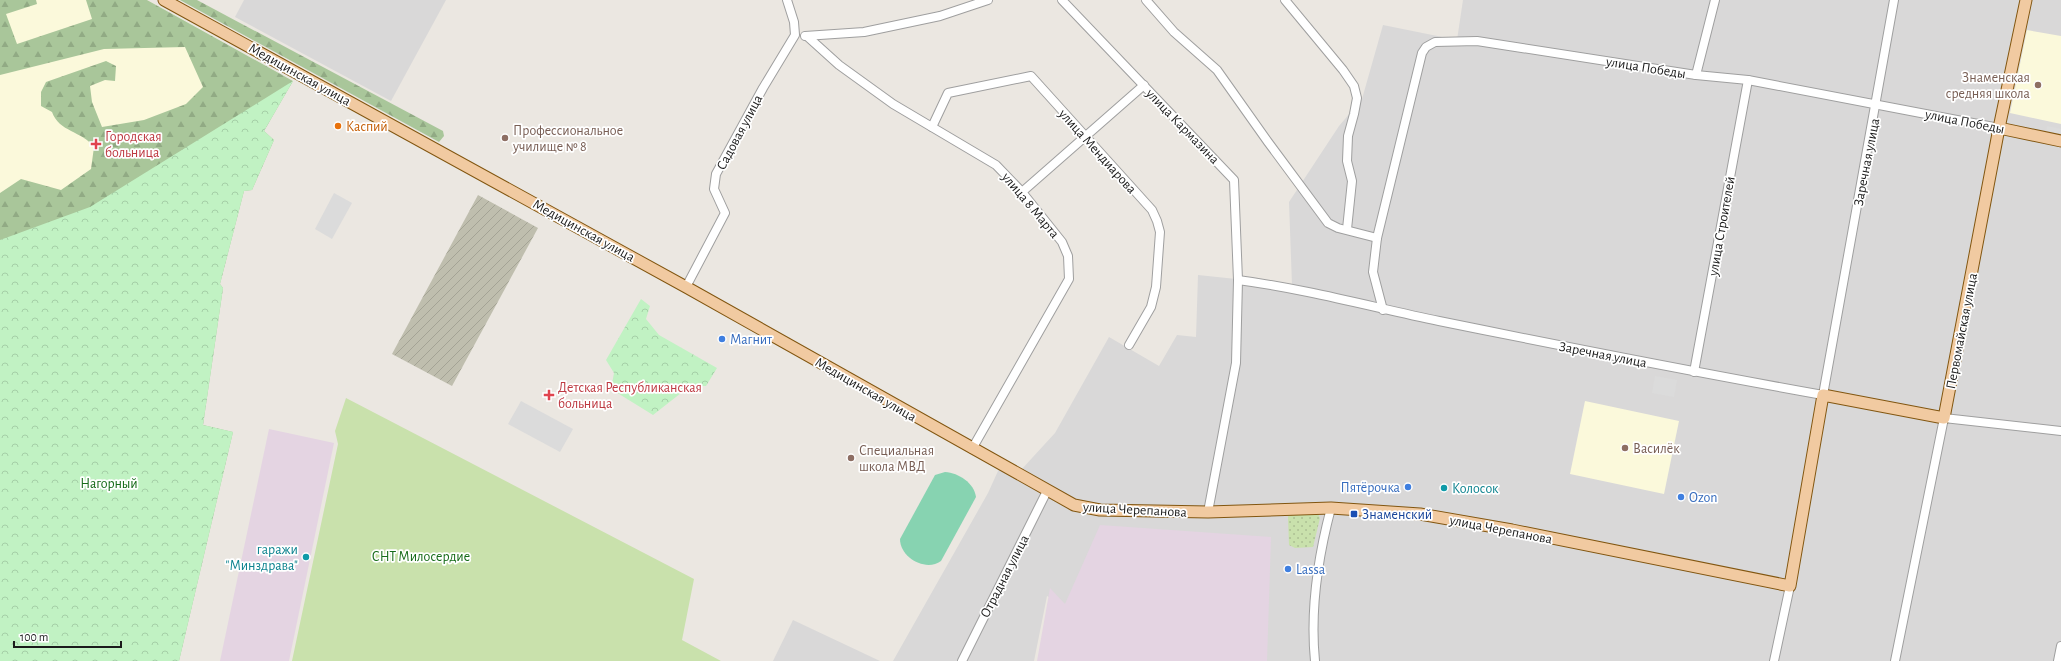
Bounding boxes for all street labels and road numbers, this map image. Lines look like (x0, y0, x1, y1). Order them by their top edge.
street label: Медицинская улица (246, 41, 353, 109)
street label: улица Победы (1604, 55, 1687, 81)
street label: улица Кармазина (1142, 86, 1222, 167)
street label: Садовая улица (714, 92, 766, 172)
street label: улица Мендиарова (1055, 106, 1139, 197)
street label: улица Победы (1923, 107, 2006, 137)
street label: Заречная улица (1852, 116, 1882, 207)
street label: улица 8 Марта (998, 169, 1062, 242)
street label: улица Строителей (1706, 175, 1738, 278)
street label: Медицинская улица (530, 197, 637, 265)
street label: Первомайская улица (1944, 271, 1980, 390)
street label: Заречная улица (1558, 340, 1649, 370)
street label: Медицинская улица (813, 355, 919, 425)
street label: улица Черепанова (1082, 500, 1188, 520)
street label: улица Черепанова (1447, 513, 1554, 547)
street label: Отрадная улица (978, 532, 1032, 620)

